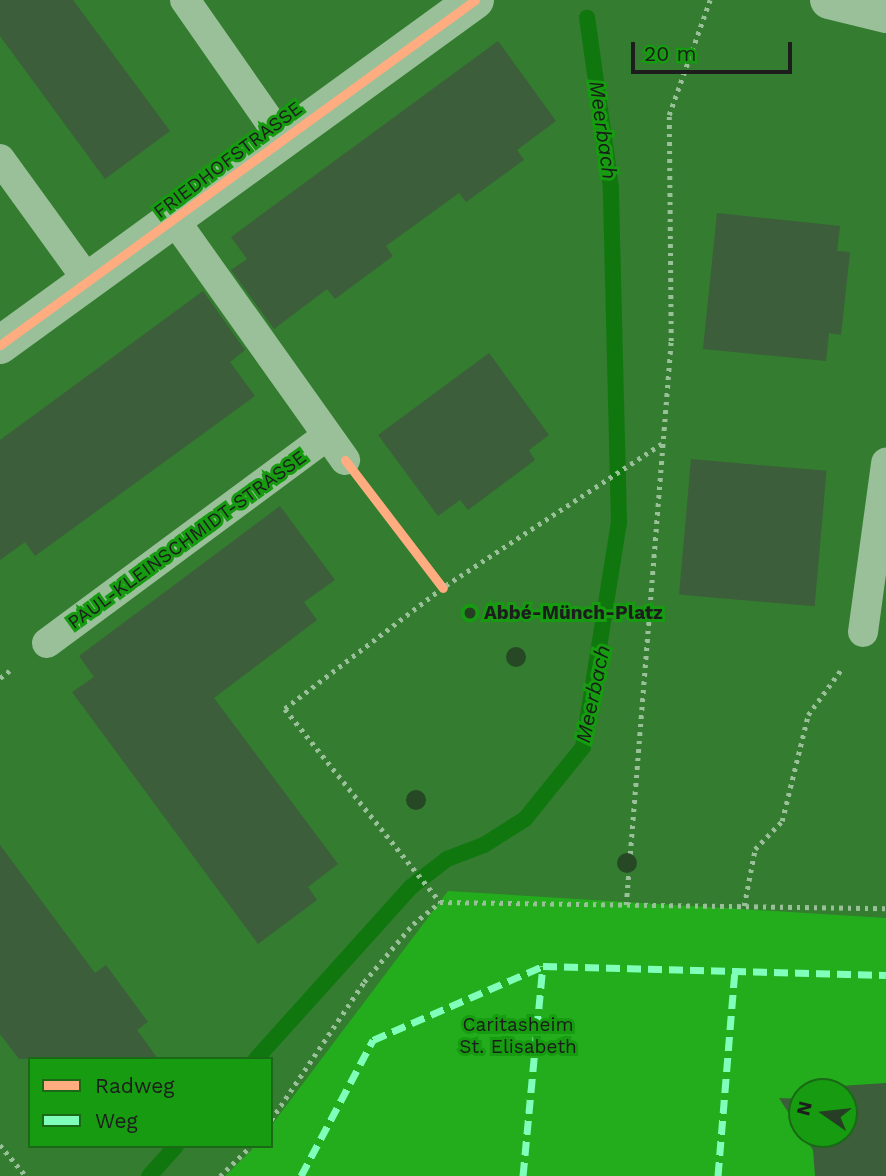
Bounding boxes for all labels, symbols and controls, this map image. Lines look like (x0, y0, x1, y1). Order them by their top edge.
scale bar (634, 28, 795, 72)
text: 20 m (644, 41, 696, 66)
water label: Meerbach (584, 79, 622, 181)
street label: FRIEDHOFSTRASSE (149, 97, 307, 223)
street label: PAUL-KLEINSCHMIDT-STRASSE (63, 446, 311, 634)
place label: Abbé-Münch-Platz (484, 602, 663, 624)
marker: Abbé-Münch-Platz (462, 605, 478, 621)
water label: Meerbach (570, 643, 616, 745)
park label: Caritasheim St. Elisabeth (459, 1014, 577, 1058)
legend (28, 1057, 273, 1148)
text: Radweg (95, 1073, 175, 1098)
north arrow (788, 1078, 858, 1148)
text: N (791, 1099, 817, 1118)
text: Weg (95, 1108, 138, 1133)

